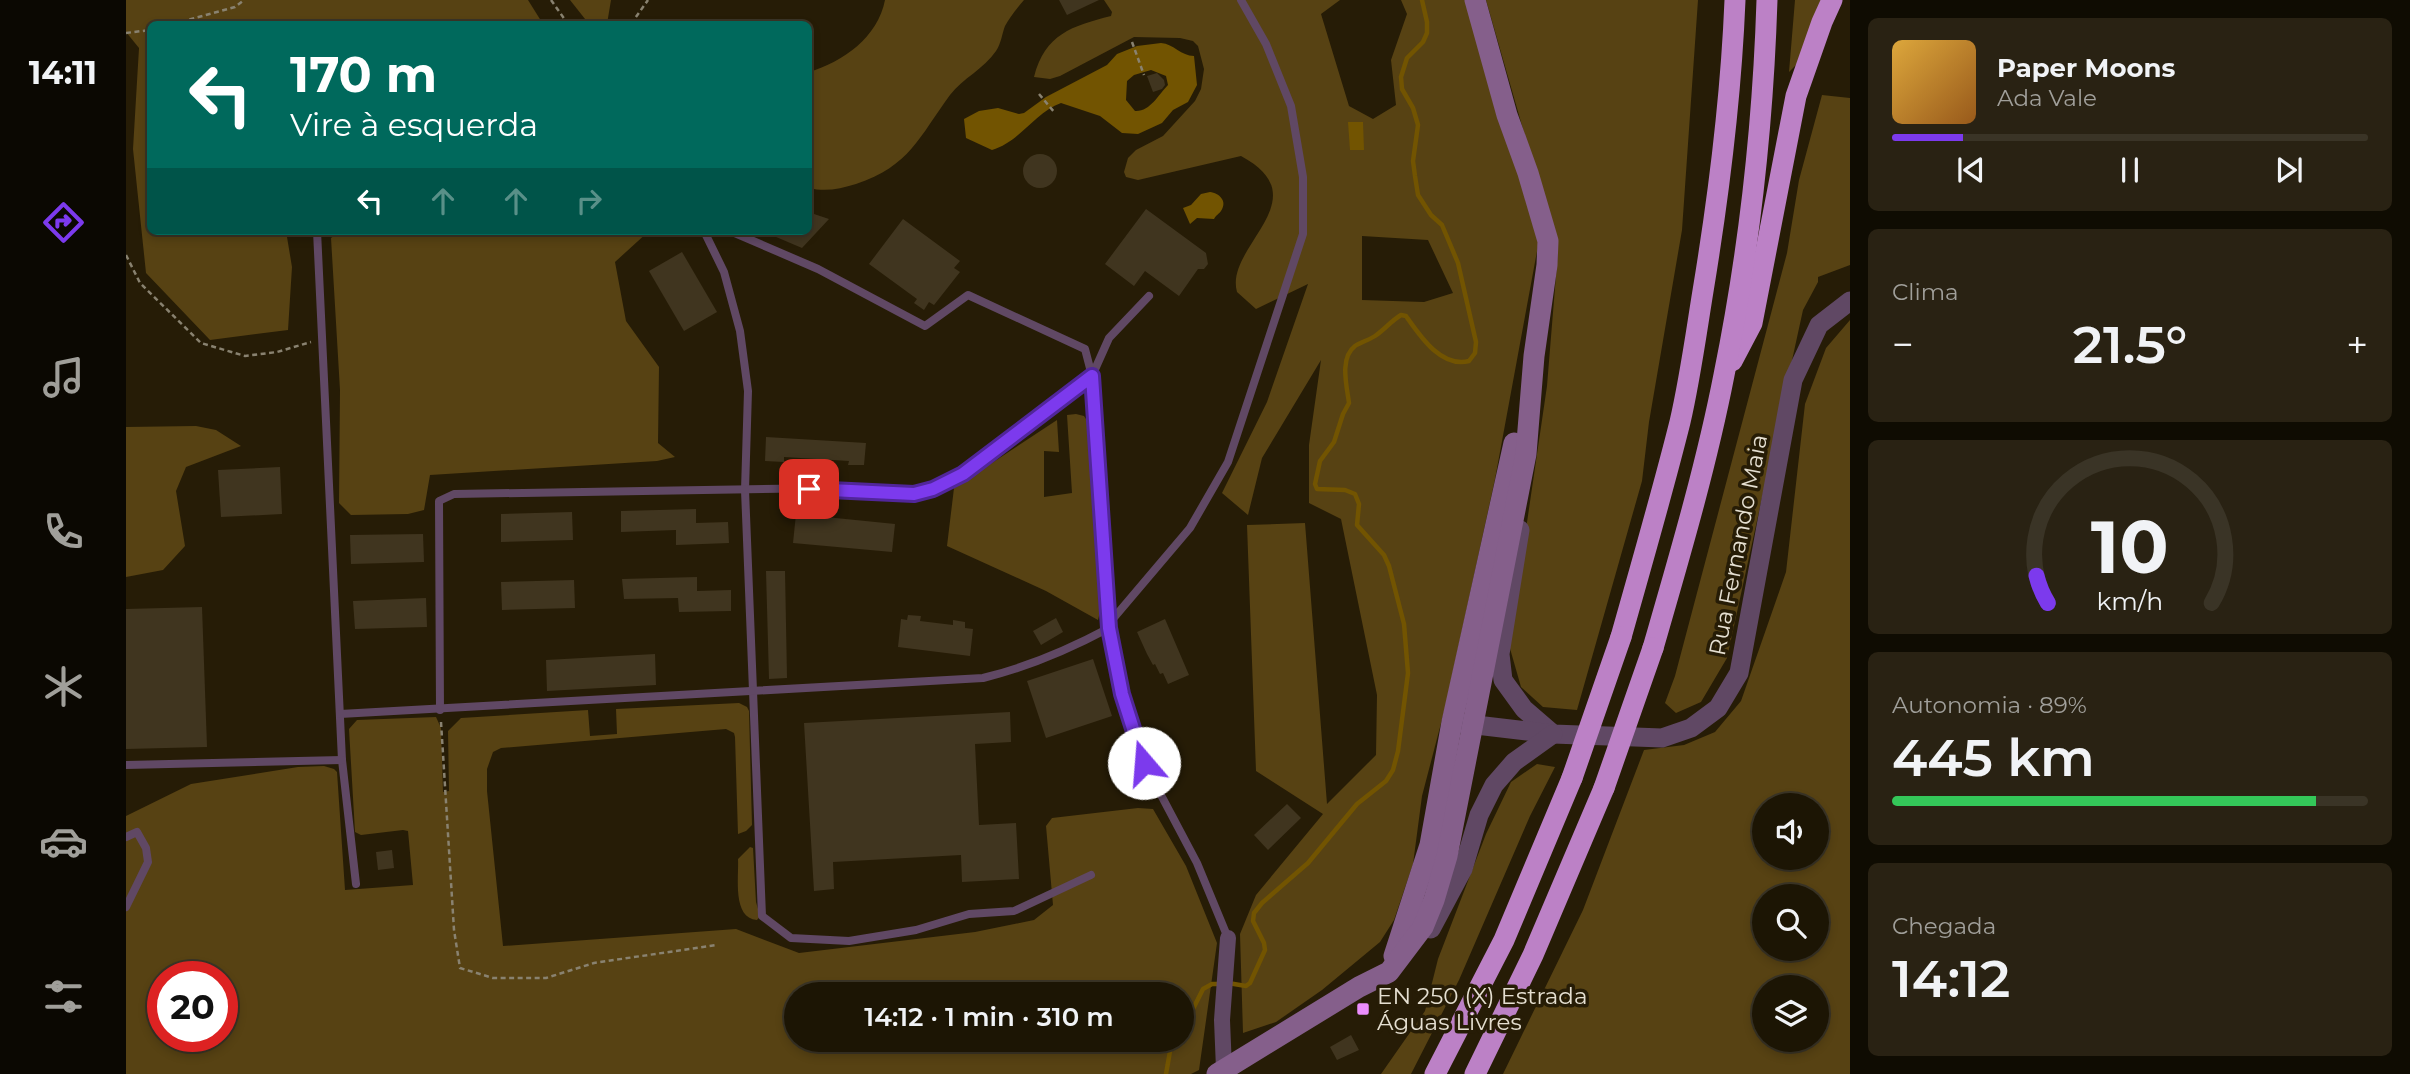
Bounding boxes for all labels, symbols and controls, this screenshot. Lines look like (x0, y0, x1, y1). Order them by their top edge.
text: 170 m (290, 45, 437, 104)
icon: left (175, 49, 266, 140)
text: Paper Moons (1997, 52, 2175, 84)
text: 14:11 (29, 53, 97, 92)
text: Ada Vale (1997, 84, 2097, 112)
text: Vire à esquerda (290, 105, 538, 144)
icon: previous (1952, 151, 1990, 189)
icon: pause (2111, 151, 2149, 189)
icon: next (2270, 151, 2308, 189)
icon: left (351, 182, 389, 220)
icon: ahead (424, 182, 462, 220)
icon: ahead (497, 182, 535, 220)
icon: right (570, 182, 608, 220)
icon: directions (39, 198, 88, 247)
text: Clima (1892, 278, 1959, 306)
text: 21.5° (2073, 313, 2187, 376)
text: − (1892, 321, 1914, 368)
text: + (2346, 321, 2368, 368)
icon: music (39, 353, 88, 402)
street label: Rua Fernando Maia (1703, 432, 1773, 658)
pin (779, 459, 839, 519)
icon: arrive (790, 470, 828, 508)
text: 10 (2091, 503, 2169, 591)
icon: phone (39, 507, 88, 556)
text: km/h (2097, 586, 2163, 616)
icon: climate (39, 662, 88, 711)
text: Autonomia · 89% (1892, 691, 2087, 719)
position arrow (1107, 726, 1181, 800)
text: 445 km (1892, 726, 2095, 789)
map controls (1752, 793, 1829, 1052)
button: sound (1752, 793, 1829, 870)
icon: car (39, 817, 88, 866)
button: search (1752, 884, 1829, 961)
text: Chegada (1892, 912, 1996, 940)
text: 14:12 (1892, 947, 2010, 1010)
speed limit sign: 20 (147, 961, 238, 1052)
icon: filters (39, 972, 88, 1021)
button: layers (1752, 975, 1829, 1052)
place label: EN 250 (X) Estrada Águas Livres (1377, 982, 1588, 1036)
text: 14:12 · 1 min · 310 m (864, 1001, 1114, 1033)
marker: EN 250 (X) Estrada Águas Livres (1355, 1001, 1371, 1017)

